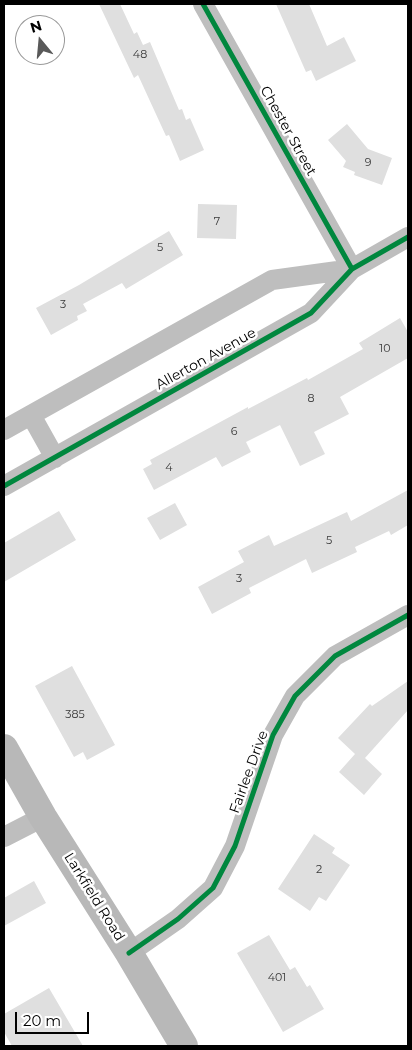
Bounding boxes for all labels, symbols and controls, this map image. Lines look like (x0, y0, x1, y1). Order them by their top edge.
north arrow (15, 15, 65, 65)
text: N (28, 16, 44, 37)
house number: 48 (133, 48, 147, 62)
street label: Chester Street (256, 83, 320, 179)
house number: 9 (365, 156, 371, 170)
house number: 7 (214, 215, 220, 229)
house number: 5 (157, 241, 163, 255)
house number: 3 (60, 298, 66, 312)
street label: Allerton Avenue (153, 325, 259, 393)
house number: 10 (379, 342, 391, 356)
house number: 8 (307, 392, 315, 406)
house number: 6 (231, 425, 237, 439)
house number: 4 (165, 461, 173, 475)
house number: 5 (326, 534, 332, 548)
house number: 3 (236, 572, 242, 586)
house number: 385 (65, 708, 85, 722)
street label: Fairlee Drive (226, 728, 272, 816)
street label: Larkfield Road (60, 850, 128, 944)
house number: 2 (316, 863, 322, 877)
house number: 401 (268, 971, 286, 985)
scale bar (18, 1002, 91, 1034)
text: 20 m (23, 1011, 61, 1030)

